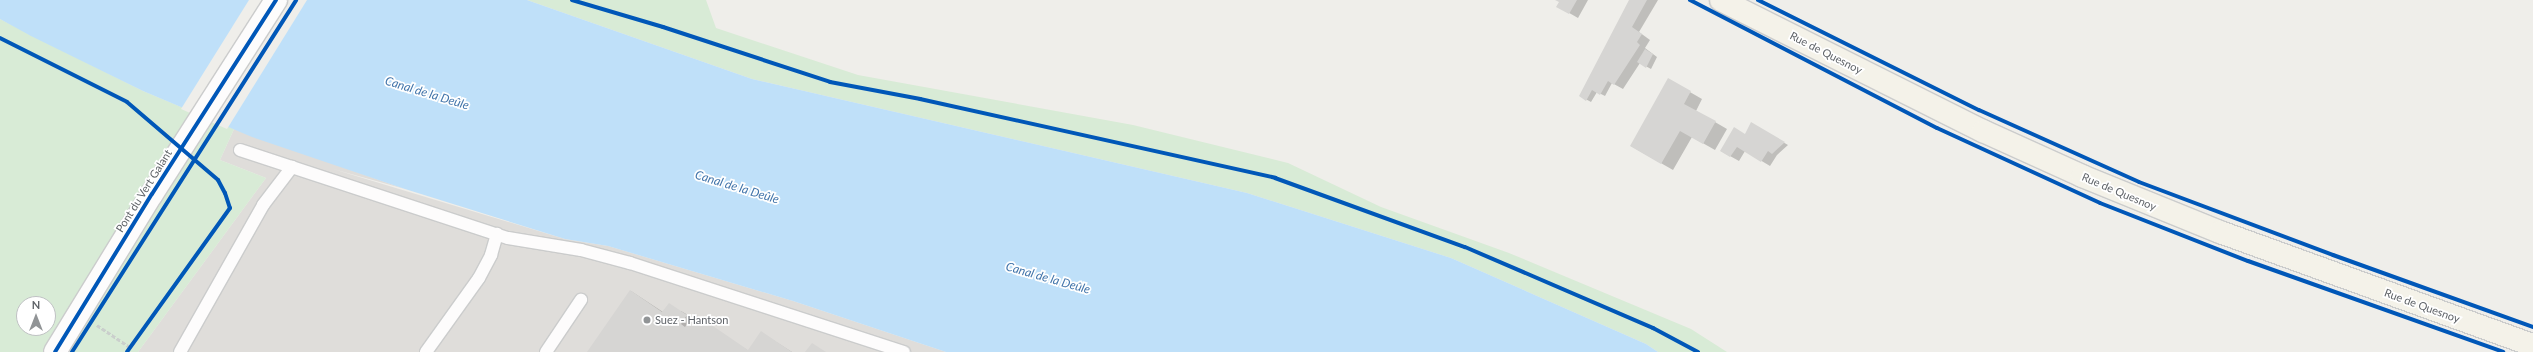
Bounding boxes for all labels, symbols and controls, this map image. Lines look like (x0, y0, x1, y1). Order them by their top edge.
street label: Rue de Quesnoy (1788, 29, 1864, 77)
water label: Canal de la Deûle (383, 73, 471, 113)
street label: Pont du Vert Galant (113, 147, 175, 235)
water label: Canal de la Deûle (693, 167, 781, 207)
street label: Rue de Quesnoy (2080, 170, 2158, 214)
water label: Canal de la Deûle (1004, 259, 1092, 297)
street label: Rue de Quesnoy (2382, 286, 2462, 326)
north arrow (16, 296, 56, 336)
text: N (32, 298, 40, 311)
place label: Suez - Hantson (655, 313, 728, 327)
marker: Suez - Hantson (642, 315, 652, 325)

